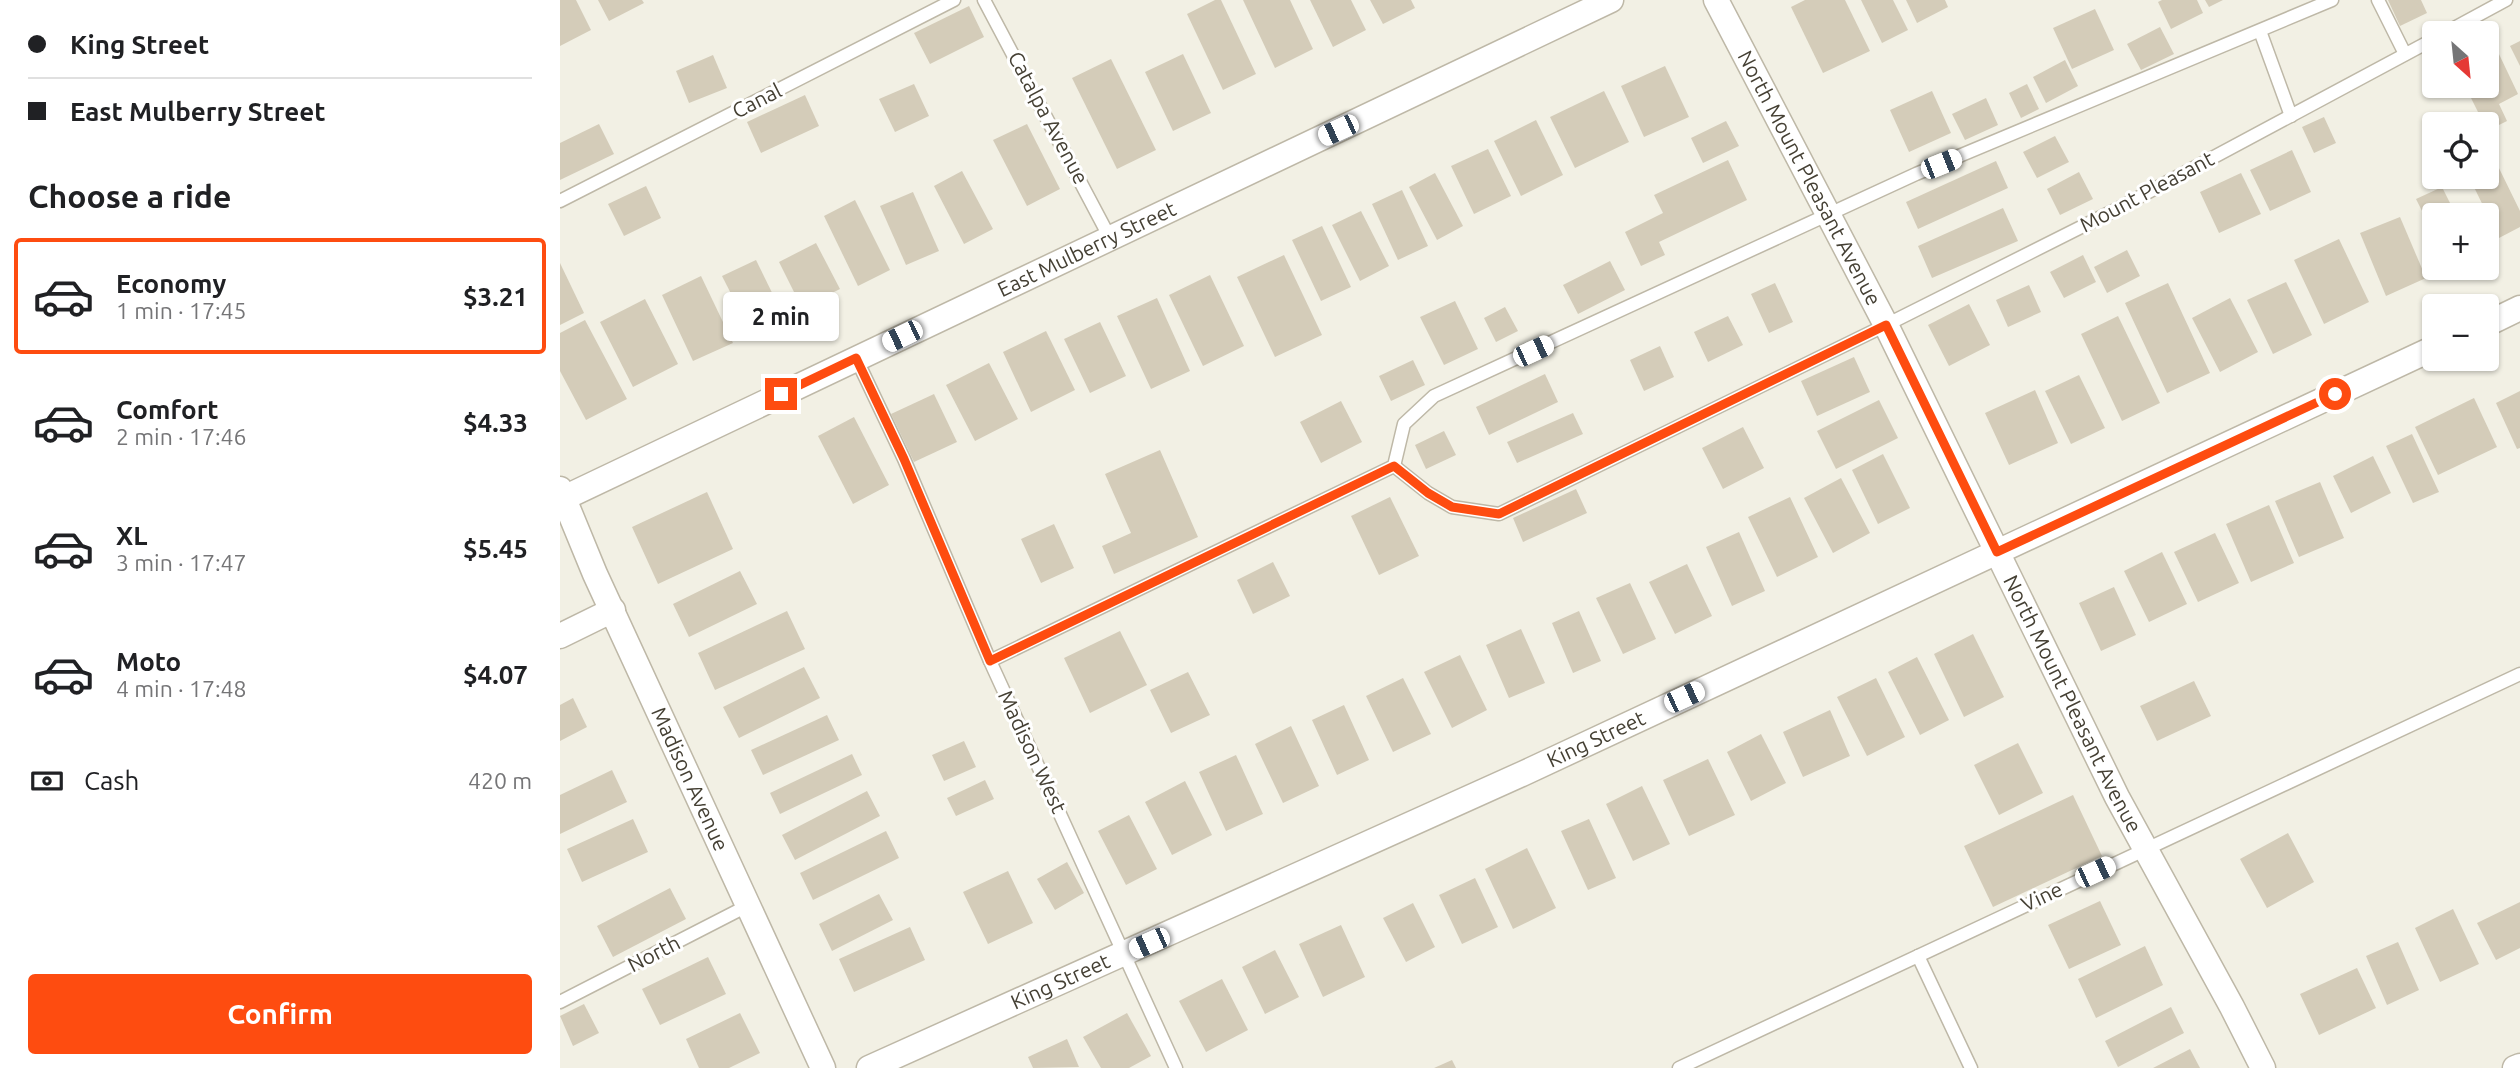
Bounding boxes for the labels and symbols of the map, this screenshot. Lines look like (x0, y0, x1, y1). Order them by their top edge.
north arrow (2422, 21, 2499, 98)
street label: North Mount Pleasant Avenue (1734, 46, 1887, 309)
street label: Catalpa Avenue (1004, 47, 1094, 188)
street label: Canal (728, 78, 785, 123)
car (1315, 112, 1362, 148)
car (1918, 146, 1965, 182)
street label: Mount Pleasant (2075, 146, 2218, 236)
street label: East Mulberry Street (993, 196, 1179, 301)
callout: 2 min (723, 292, 839, 342)
car (879, 317, 926, 355)
car (1510, 333, 1557, 369)
route end (765, 378, 797, 410)
route start (2319, 378, 2351, 410)
street label: North Mount Pleasant Avenue (1999, 571, 2147, 836)
car (1661, 679, 1708, 715)
street label: Madison West (994, 686, 1072, 817)
street label: Madison Avenue (647, 703, 734, 854)
street label: King Street (1543, 705, 1649, 772)
car (2072, 854, 2119, 890)
street label: Vine (2017, 876, 2066, 916)
car (1126, 925, 1173, 961)
street label: North (623, 930, 684, 976)
street label: King Street (1007, 948, 1113, 1014)

